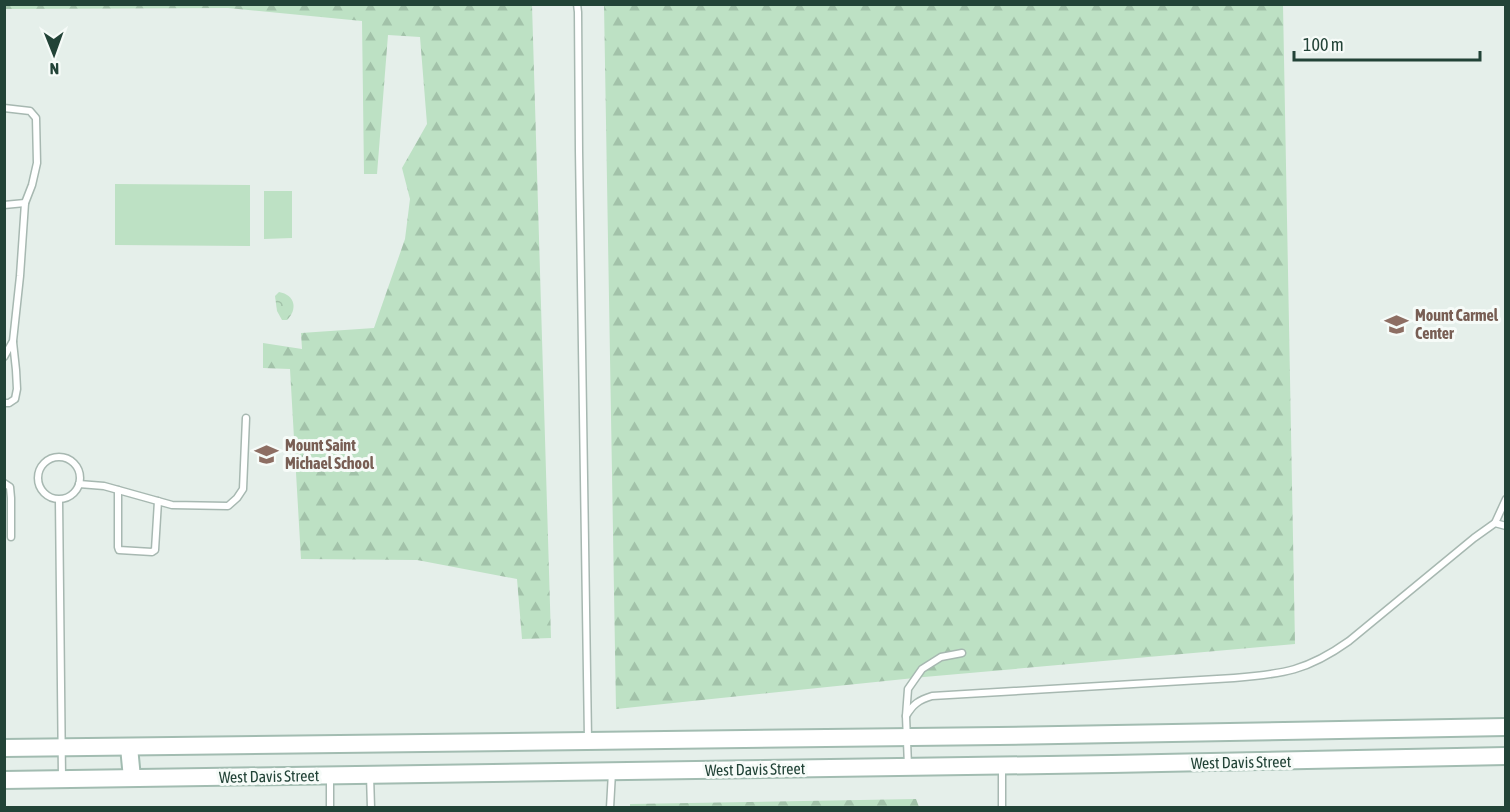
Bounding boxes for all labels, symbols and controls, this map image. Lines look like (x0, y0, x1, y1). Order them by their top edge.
north arrow (24, 24, 84, 84)
scale bar (1294, 24, 1480, 62)
text: 100 m (1303, 34, 1344, 55)
text: N (49, 60, 59, 78)
place label: Mount Carmel Center (1415, 306, 1499, 342)
school or university icon: Mount Carmel Center (1384, 311, 1410, 337)
place label: Mount Saint Michael School (285, 436, 375, 472)
school or university icon: Mount Saint Michael School (254, 441, 280, 467)
street label: West Davis Street (1191, 752, 1292, 772)
street label: West Davis Street (705, 759, 806, 779)
street label: West Davis Street (219, 766, 320, 786)

